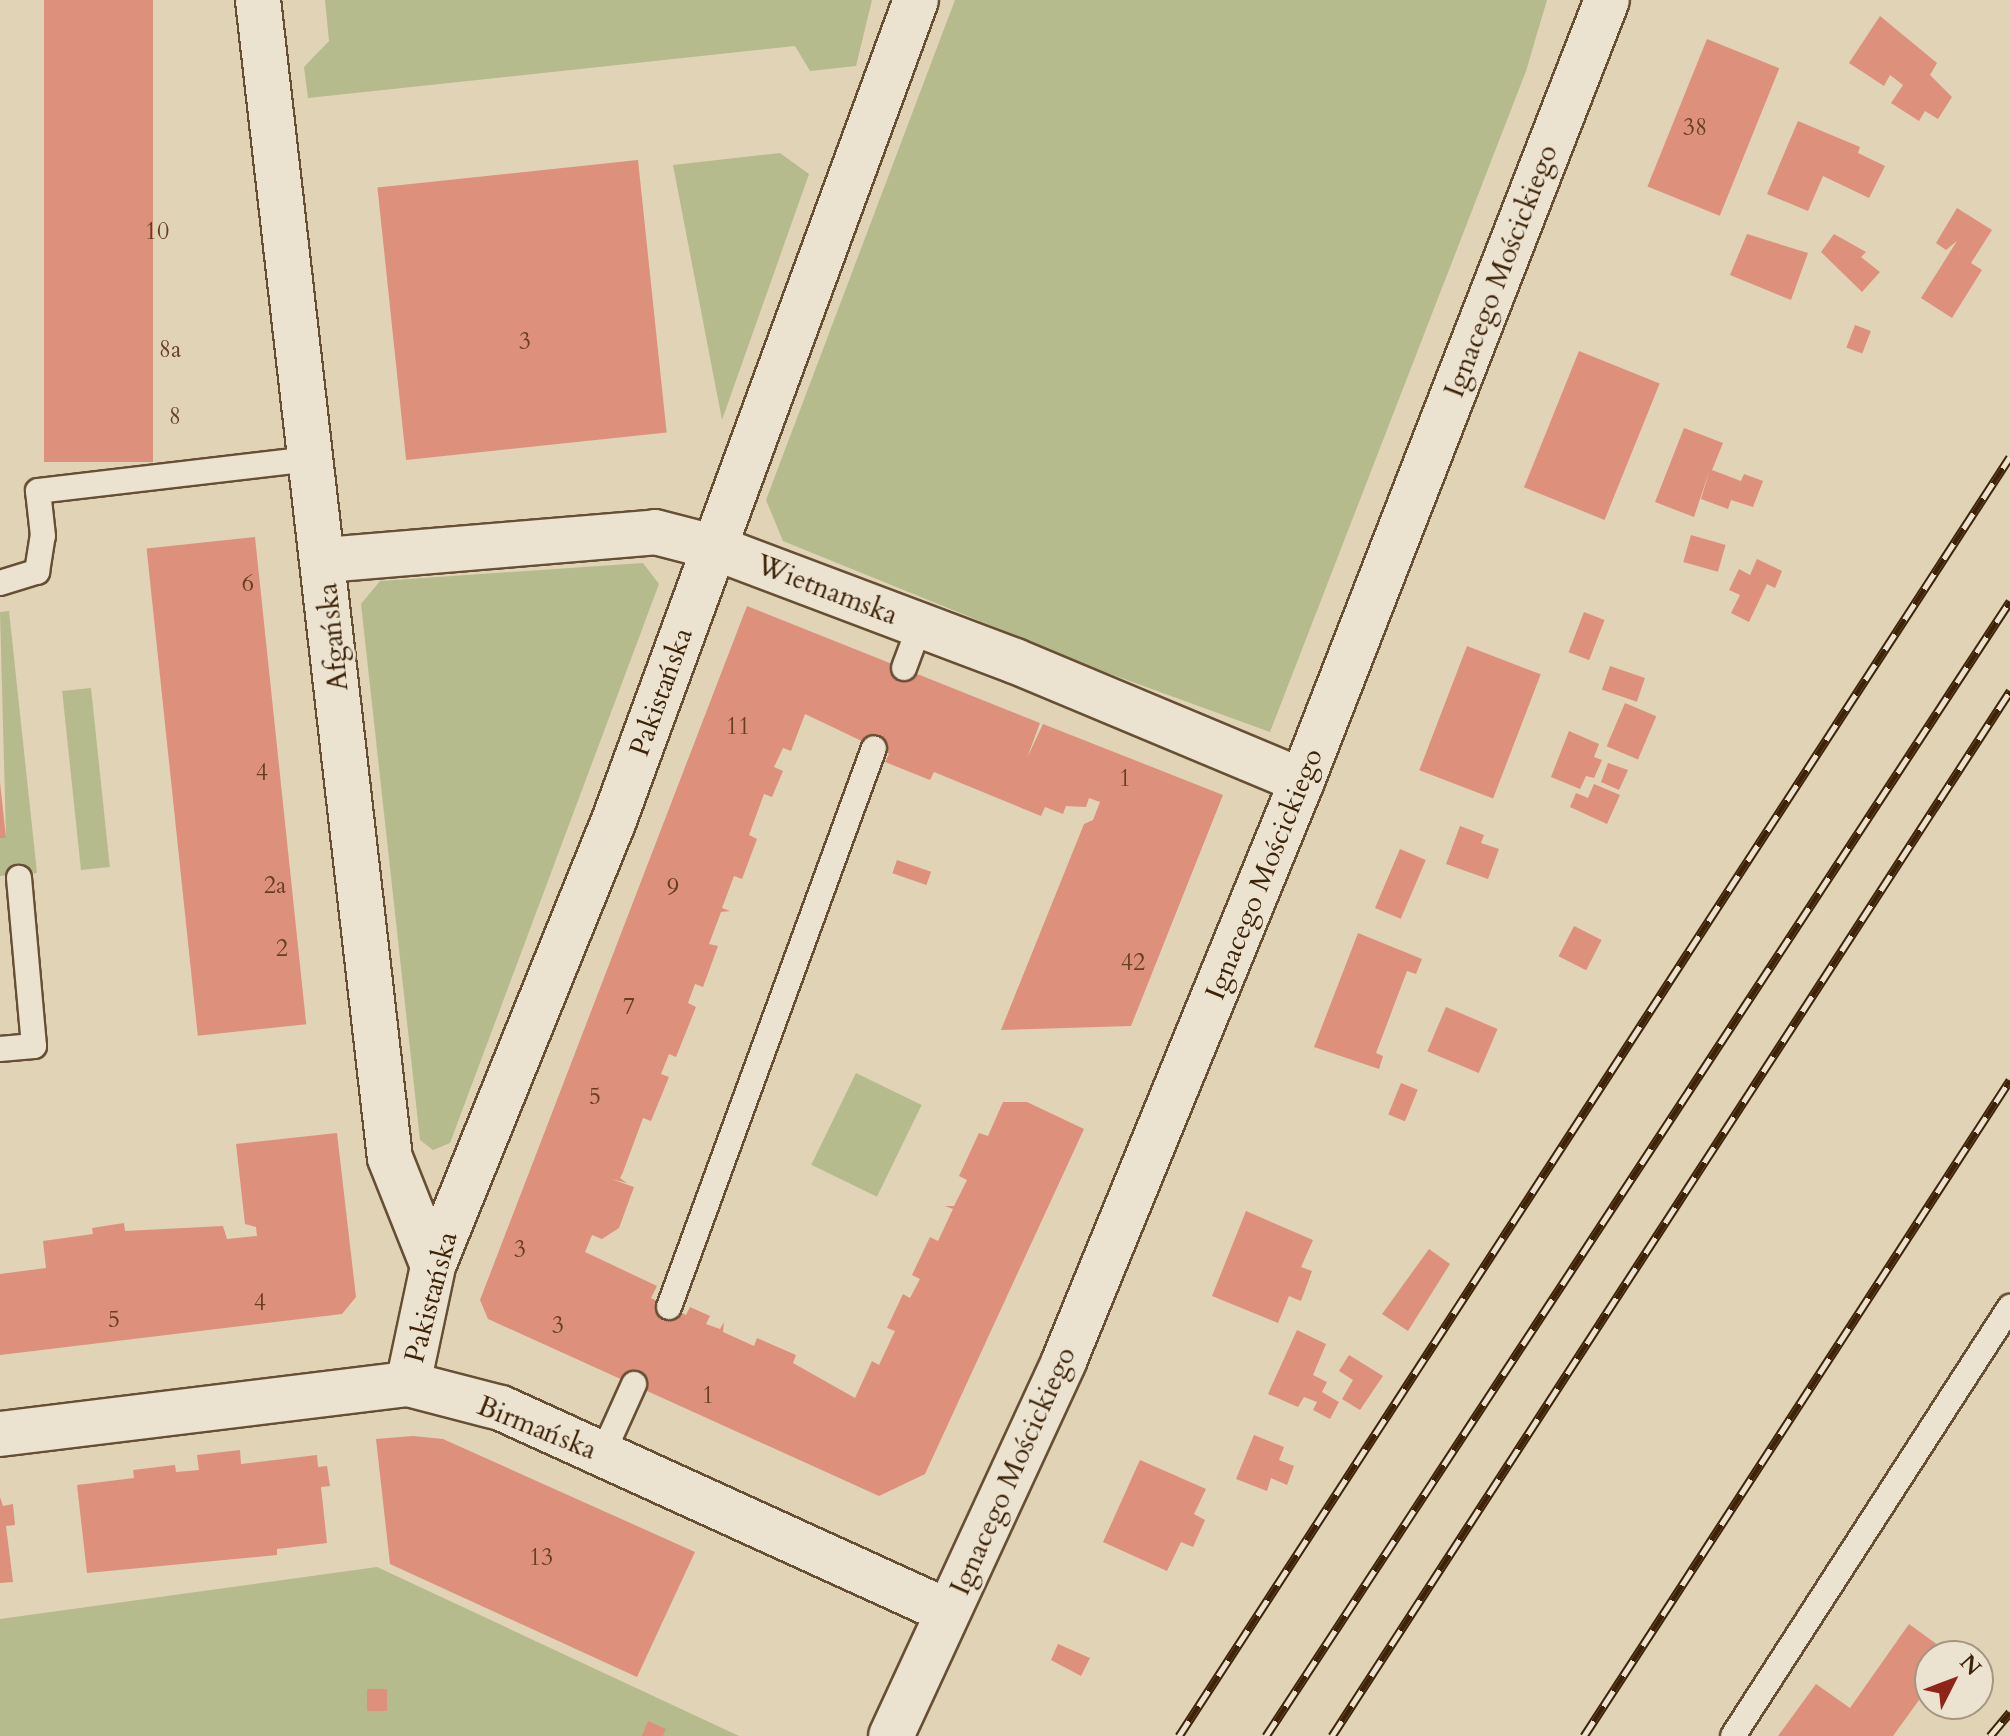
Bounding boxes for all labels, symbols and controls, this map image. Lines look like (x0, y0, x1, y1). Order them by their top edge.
house number: 38 (1683, 114, 1707, 142)
street label: Ignacego Mościckiego (1437, 140, 1565, 402)
house number: 10 (145, 218, 169, 246)
house number: 3 (519, 328, 531, 356)
house number: 8a (159, 336, 181, 364)
house number: 8 (169, 403, 181, 431)
street label: Wietnamska (752, 548, 902, 632)
house number: 6 (242, 570, 254, 598)
street label: Afgańska (311, 581, 355, 693)
street label: Pakistańska (622, 623, 700, 761)
house number: 11 (726, 713, 750, 741)
street label: Ignacego Mościckiego (1198, 744, 1330, 1004)
house number: 4 (256, 759, 268, 787)
house number: 1 (1119, 765, 1131, 793)
house number: 2a (264, 872, 286, 900)
house number: 9 (667, 874, 679, 902)
house number: 2 (276, 935, 288, 963)
house number: 42 (1121, 949, 1145, 977)
house number: 7 (623, 993, 635, 1021)
house number: 5 (589, 1083, 601, 1111)
street label: Pakistańska (397, 1228, 465, 1366)
house number: 3 (514, 1236, 526, 1264)
house number: 4 (254, 1289, 266, 1317)
house number: 5 (108, 1306, 120, 1334)
house number: 3 (552, 1312, 564, 1340)
street label: Ignacego Mościckiego (943, 1342, 1083, 1600)
house number: 1 (702, 1382, 714, 1410)
street label: Birmańska (473, 1389, 601, 1467)
house number: 13 (529, 1544, 553, 1572)
north arrow (1914, 1640, 1994, 1720)
text: N (1953, 1648, 1988, 1682)

